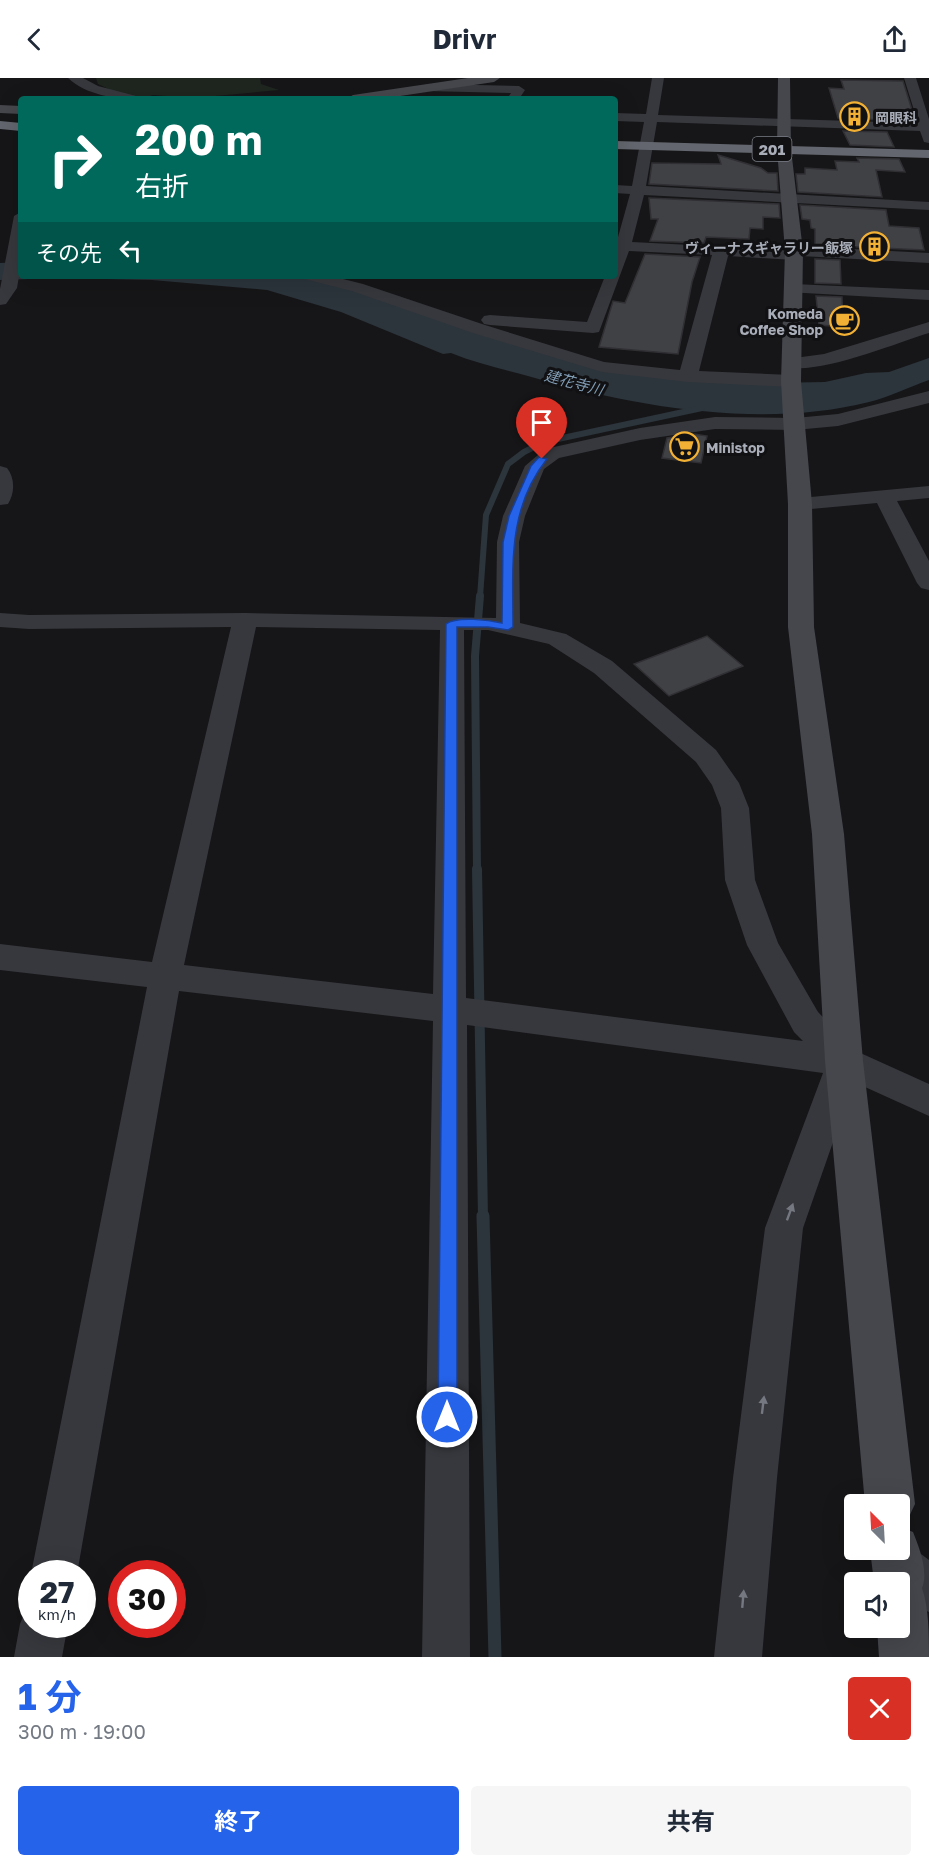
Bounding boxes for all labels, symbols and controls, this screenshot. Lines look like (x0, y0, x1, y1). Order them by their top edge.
icon: back (18, 23, 51, 56)
text: Drivr (433, 23, 496, 55)
icon: share (878, 23, 911, 56)
building icon: 岡眼科 (838, 101, 870, 133)
place label: 岡眼科 (875, 109, 917, 126)
text: 200 m (135, 114, 262, 164)
icon: right (36, 120, 114, 198)
road number: 201 (752, 137, 792, 161)
text: 右折 (135, 170, 189, 202)
building icon: ヴィーナスギャラリー飯塚 (858, 231, 890, 263)
icon: left (114, 234, 147, 267)
text: その先 (36, 239, 102, 266)
place label: ヴィーナスギャラリー飯塚 (685, 239, 853, 256)
place label: Komeda Coffee Shop (739, 305, 823, 338)
cafe icon: Komeda Coffee Shop (828, 305, 860, 337)
water label: 建花寺川 (543, 366, 607, 399)
pin (516, 397, 567, 459)
icon: arrive (525, 406, 558, 439)
supermarket icon: Ministop (669, 431, 701, 463)
place label: Ministop (706, 439, 765, 456)
one-way arrow (785, 1203, 795, 1221)
position arrow (415, 1385, 479, 1449)
one-way arrow (758, 1395, 768, 1414)
north arrow (844, 1494, 910, 1560)
map controls (844, 1494, 910, 1638)
speed limit sign: 30 (108, 1560, 186, 1638)
button: sound (844, 1572, 910, 1638)
text: 27 (40, 1574, 74, 1610)
one-way arrow (738, 1589, 748, 1608)
text: km/h (38, 1605, 76, 1623)
text: 1 分 (18, 1675, 82, 1718)
button: close (848, 1677, 911, 1740)
text: 300 m · 19:00 (18, 1719, 146, 1743)
button: 終了 (18, 1786, 459, 1855)
button: 共有 (471, 1786, 911, 1855)

